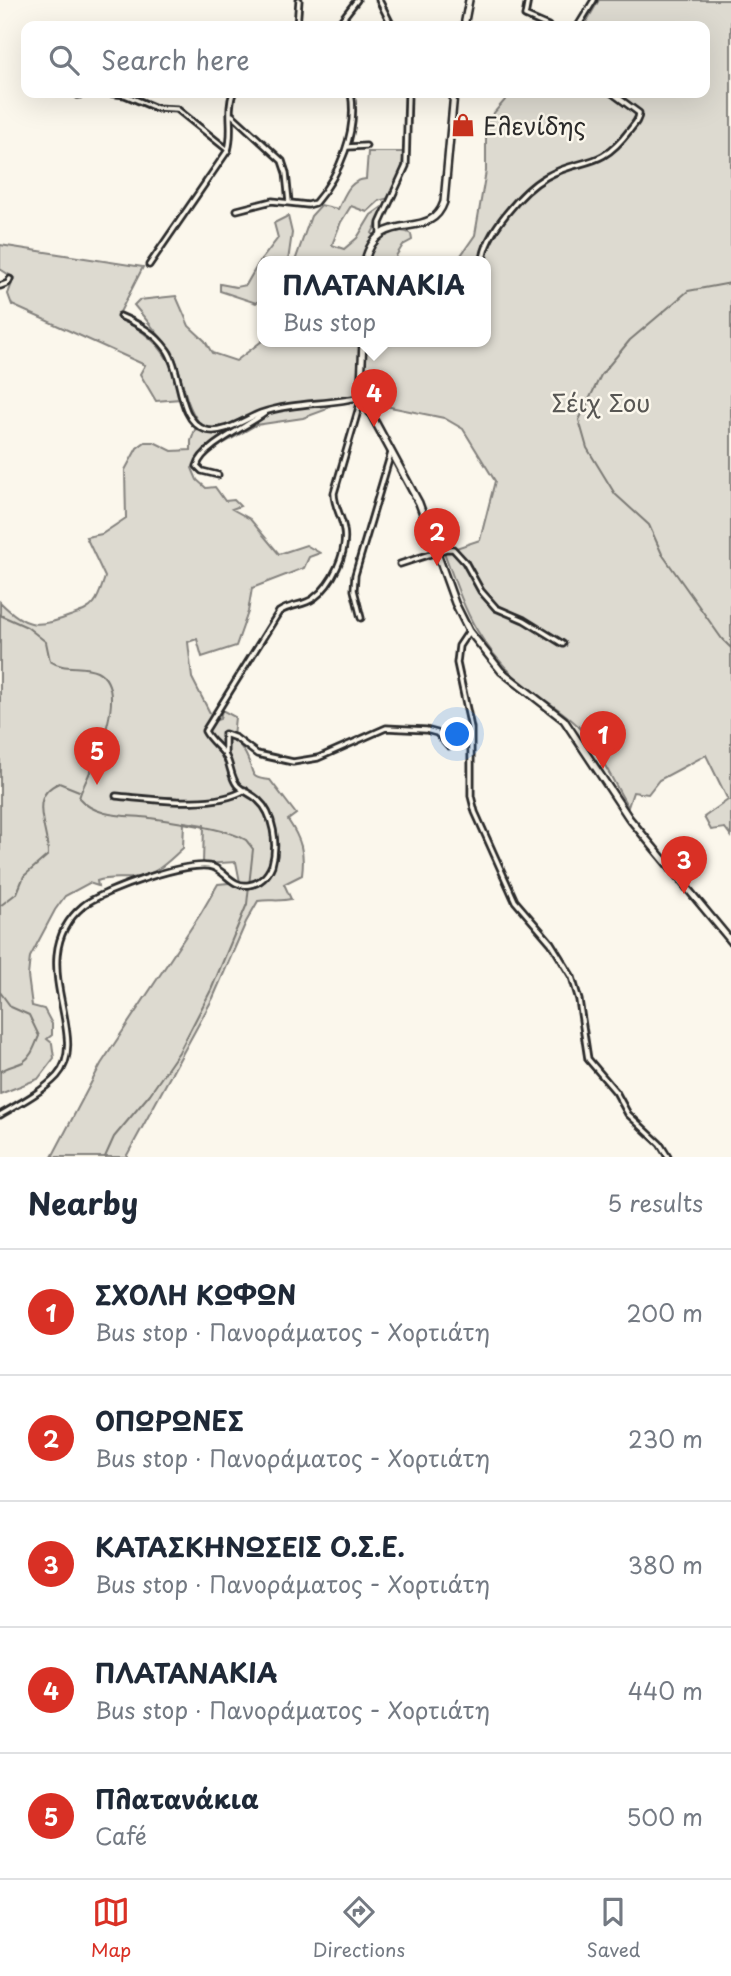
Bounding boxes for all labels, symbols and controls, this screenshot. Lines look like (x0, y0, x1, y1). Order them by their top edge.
search box (21, 21, 710, 98)
text: Search here (101, 40, 250, 79)
icon: search (45, 41, 83, 79)
place label: Ελενίδης (483, 107, 586, 143)
shop icon: Ελενίδης (449, 111, 477, 139)
popup (257, 256, 491, 347)
text: ΠΛΑΤΑΝΑΚΙΑ (283, 265, 465, 304)
text: Bus stop (283, 304, 376, 339)
pin: 4 (351, 369, 397, 427)
park label: Σέιχ Σου (552, 384, 650, 420)
pin: 2 (414, 508, 460, 566)
pin: 1 (580, 711, 626, 769)
your location (440, 717, 474, 751)
pin: 5 (74, 727, 120, 785)
pin: 3 (661, 836, 707, 894)
text: Nearby (28, 1180, 138, 1225)
text: 5 results (607, 1185, 703, 1220)
text: ΣΧΟΛΗ ΚΩΦΩΝ (95, 1275, 296, 1314)
text: 1 (46, 1295, 57, 1330)
text: 200 m (626, 1295, 703, 1330)
text: Bus stop · Πανοράματος - Χορτιάτη (95, 1314, 490, 1349)
text: ΟΠΩΡΩΝΕΣ (95, 1401, 244, 1440)
text: 2 (43, 1421, 59, 1456)
text: 230 m (628, 1421, 703, 1456)
text: Bus stop · Πανοράματος - Χορτιάτη (95, 1440, 490, 1475)
text: ΚΑΤΑΣΚΗΝΩΣΕΙΣ Ο.Σ.Ε. (95, 1527, 405, 1566)
text: 3 (43, 1547, 59, 1582)
text: 380 m (628, 1547, 703, 1582)
text: Bus stop · Πανοράματος - Χορτιάτη (95, 1566, 490, 1601)
text: ΠΛΑΤΑΝΑΚΙΑ (95, 1653, 278, 1692)
text: 4 (43, 1673, 59, 1708)
text: 440 m (628, 1673, 703, 1708)
text: Bus stop · Πανοράματος - Χορτιάτη (95, 1692, 490, 1727)
text: Πλατανάκια (95, 1779, 259, 1818)
text: 5 (44, 1799, 58, 1834)
text: 500 m (626, 1799, 703, 1834)
text: Café (95, 1818, 147, 1853)
tab: Map (91, 1893, 131, 1963)
tab: Directions (313, 1893, 405, 1963)
tab: Saved (586, 1893, 640, 1963)

